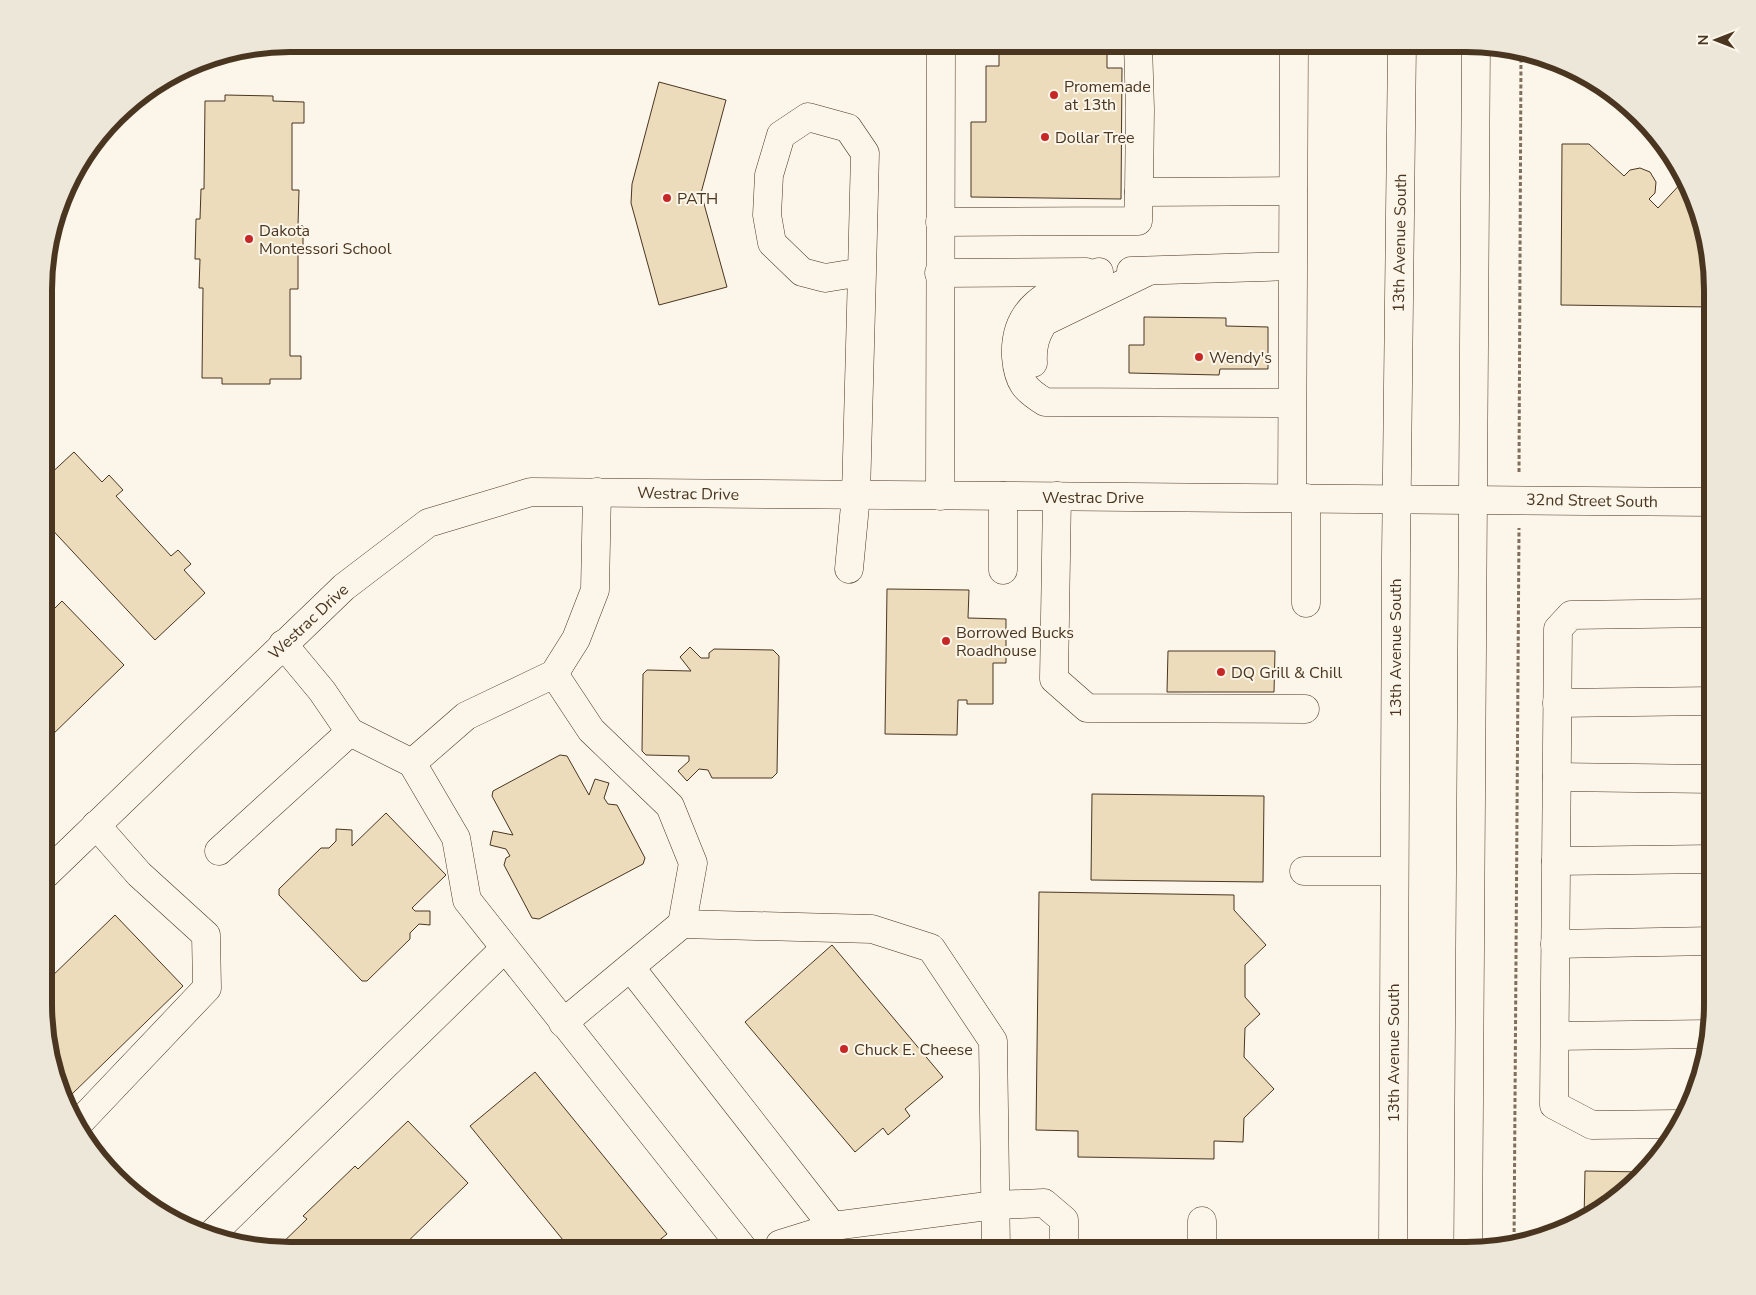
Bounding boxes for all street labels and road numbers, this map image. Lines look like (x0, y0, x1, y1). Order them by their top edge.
street label: 13th Avenue South (1388, 173, 1412, 313)
street label: Westrac Drive (637, 482, 739, 506)
street label: Westrac Drive (1042, 487, 1144, 509)
street label: 32nd Street South (1526, 489, 1658, 513)
street label: Westrac Drive (264, 579, 353, 665)
street label: 13th Avenue South (1385, 579, 1407, 717)
street label: 13th Avenue South (1383, 984, 1405, 1122)

